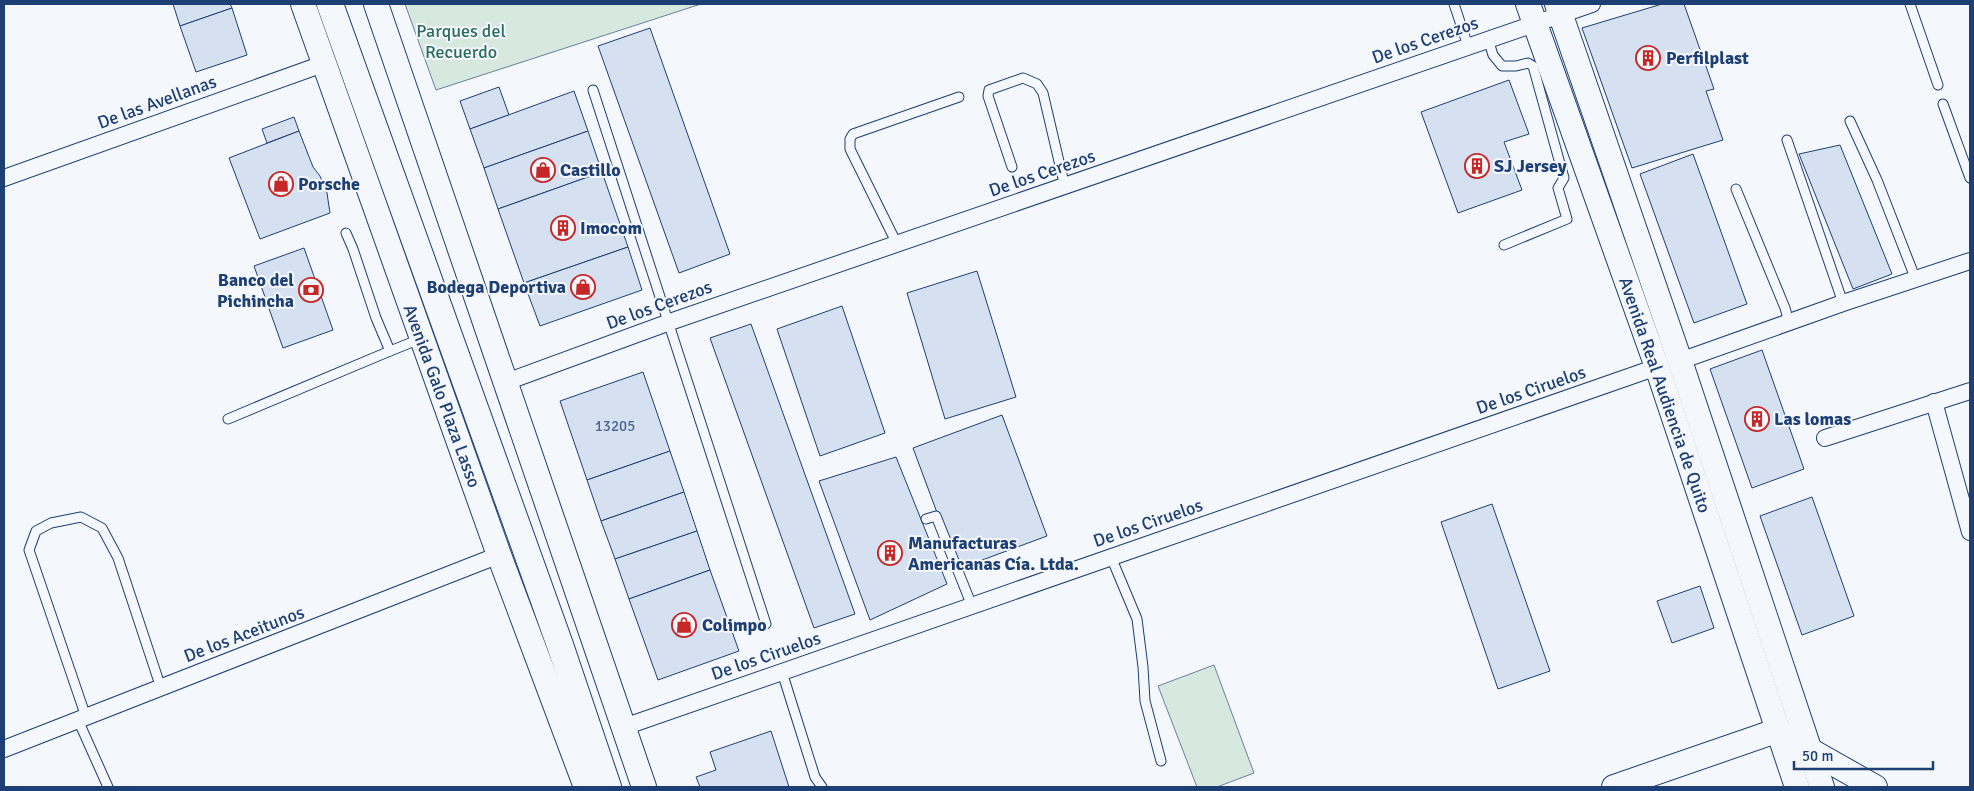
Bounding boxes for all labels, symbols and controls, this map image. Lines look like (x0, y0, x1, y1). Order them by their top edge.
street label: De los Cerezos (1369, 11, 1481, 68)
park label: Parques del Recuerdo (416, 20, 506, 63)
building icon: Perfilplast (1635, 45, 1661, 71)
place label: Perfilplast (1666, 47, 1749, 69)
street label: De las Avellanas (95, 70, 220, 134)
street label: De los Cerezos (986, 144, 1098, 201)
building icon: SJ Jersey (1464, 153, 1490, 179)
place label: SJ Jersey (1494, 155, 1567, 177)
shop icon: Castillo (530, 157, 556, 183)
place label: Castillo (560, 159, 621, 181)
shop icon: Porsche (268, 171, 294, 197)
place label: Porsche (298, 173, 360, 195)
building icon: Imocom (550, 215, 576, 241)
place label: Imocom (580, 217, 642, 239)
place label: Banco del Pichincha (217, 269, 294, 312)
shop icon: Bodega Deportiva (570, 274, 596, 300)
street label: Avenida Real Audiencia de Quito (1614, 274, 1716, 516)
place label: Bodega Deportiva (426, 276, 566, 298)
street label: De los Cerezos (603, 276, 715, 334)
bank icon: Banco del Pichincha (298, 277, 324, 303)
street label: Avenida Galo Plaza Lasso (399, 301, 485, 491)
street label: De los Ciruelos (1473, 361, 1589, 419)
building icon: Las lomas (1744, 406, 1770, 432)
place label: Las lomas (1774, 408, 1851, 430)
house number: 13205 (595, 417, 635, 435)
street label: De los Ciruelos (1090, 494, 1206, 552)
place label: Manufacturas Americanas Cía. Ltda. (908, 532, 1079, 575)
building icon: Manufacturas Americanas Cía. Ltda. (877, 540, 903, 566)
street label: De los Aceitunos (181, 601, 307, 667)
shop icon: Colimpo (671, 612, 697, 638)
place label: Colimpo (702, 614, 767, 636)
street label: De los Ciruelos (708, 627, 824, 685)
scale bar (1794, 738, 1933, 770)
text: 50 m (1802, 747, 1833, 765)

